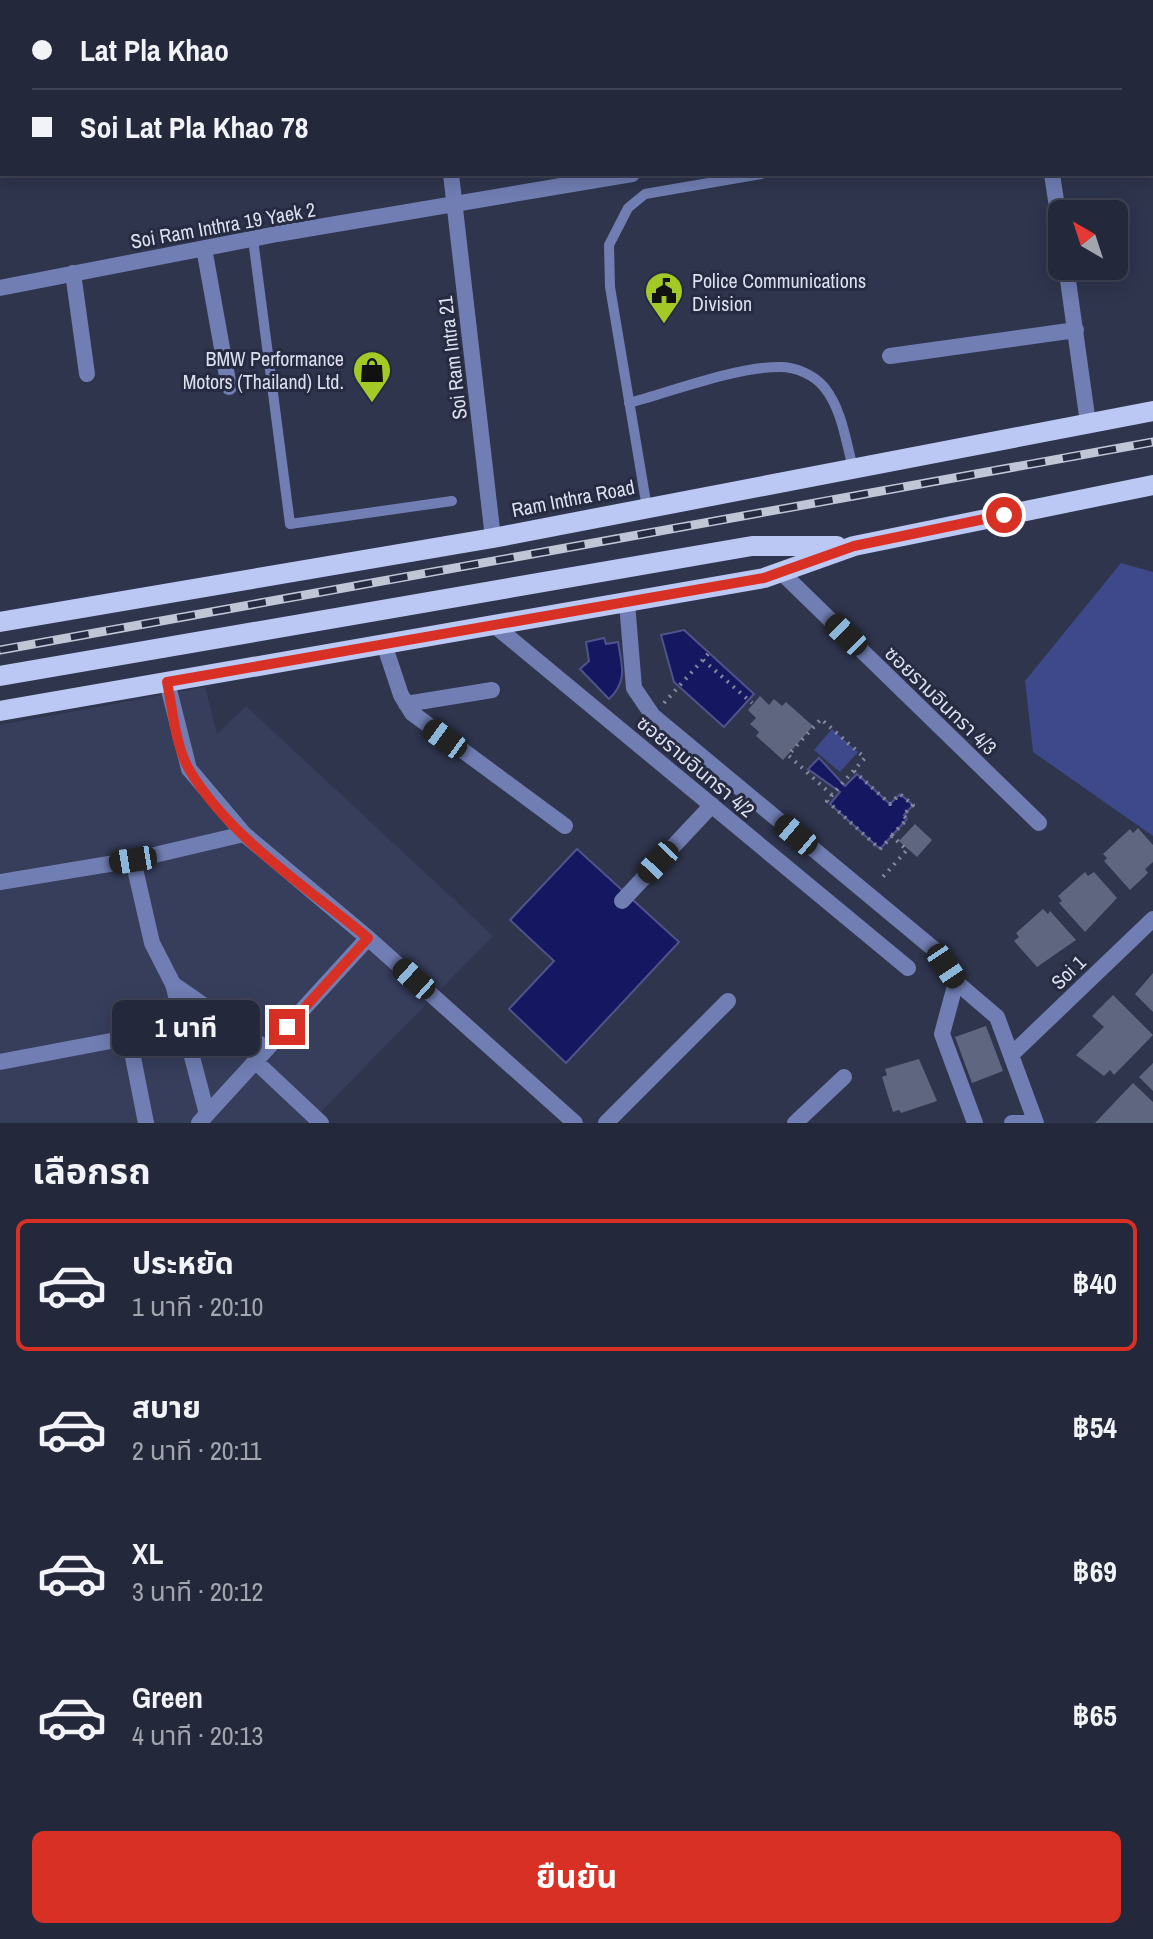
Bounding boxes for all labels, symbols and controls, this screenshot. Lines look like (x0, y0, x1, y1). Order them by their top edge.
text: Lat Pla Khao (80, 30, 229, 70)
text: Soi Lat Pla Khao 78 (80, 107, 308, 147)
street label: Soi Ram Inthra 19 Yaek 2 (128, 195, 318, 255)
north arrow (1048, 200, 1128, 280)
map controls (1048, 200, 1128, 280)
place label: Police Communications Division (692, 267, 866, 317)
public building icon: Police Communications Division (643, 270, 685, 325)
street label: Soi Ram Intra 21 (431, 295, 473, 421)
place label: BMW Performance Motors (Thailand) Ltd. (183, 345, 344, 395)
shop icon: BMW Performance Motors (Thailand) Ltd. (351, 349, 393, 404)
street label: Ram Inthra Road (509, 473, 637, 523)
route start (986, 497, 1022, 533)
car (820, 610, 872, 660)
street label: ซอยรามอินทรา 4/3 (879, 640, 1003, 760)
street label: ซอยรามอินทรา 4/2 (631, 709, 761, 823)
car (419, 715, 471, 763)
car (770, 810, 822, 860)
car (633, 836, 683, 888)
car (107, 844, 159, 876)
car (923, 939, 969, 993)
street label: Soi 1 (1045, 949, 1091, 995)
car (388, 954, 440, 1004)
callout: 1 นาที (111, 999, 259, 1055)
route end (269, 1009, 305, 1045)
text: 1 นาที (155, 1010, 217, 1045)
text: เลือกรถ (32, 1147, 151, 1195)
text: ประหยัด (132, 1243, 234, 1283)
icon: car (36, 1249, 108, 1321)
text: ฿40 (1072, 1263, 1117, 1303)
text: 1 นาที · 20:10 (132, 1289, 263, 1324)
text: สบาย (132, 1387, 201, 1427)
icon: car (36, 1393, 108, 1465)
text: ฿54 (1072, 1407, 1117, 1447)
text: 2 นาที · 20:11 (132, 1433, 262, 1468)
text: XL (132, 1533, 163, 1573)
icon: car (36, 1537, 108, 1609)
text: ฿69 (1072, 1551, 1117, 1591)
text: 3 นาที · 20:12 (132, 1574, 263, 1609)
text: Green (132, 1677, 203, 1717)
icon: car (36, 1681, 108, 1753)
text: ฿65 (1072, 1695, 1117, 1735)
text: 4 นาที · 20:13 (132, 1718, 263, 1753)
button: ยืนยัน (32, 1831, 1121, 1923)

